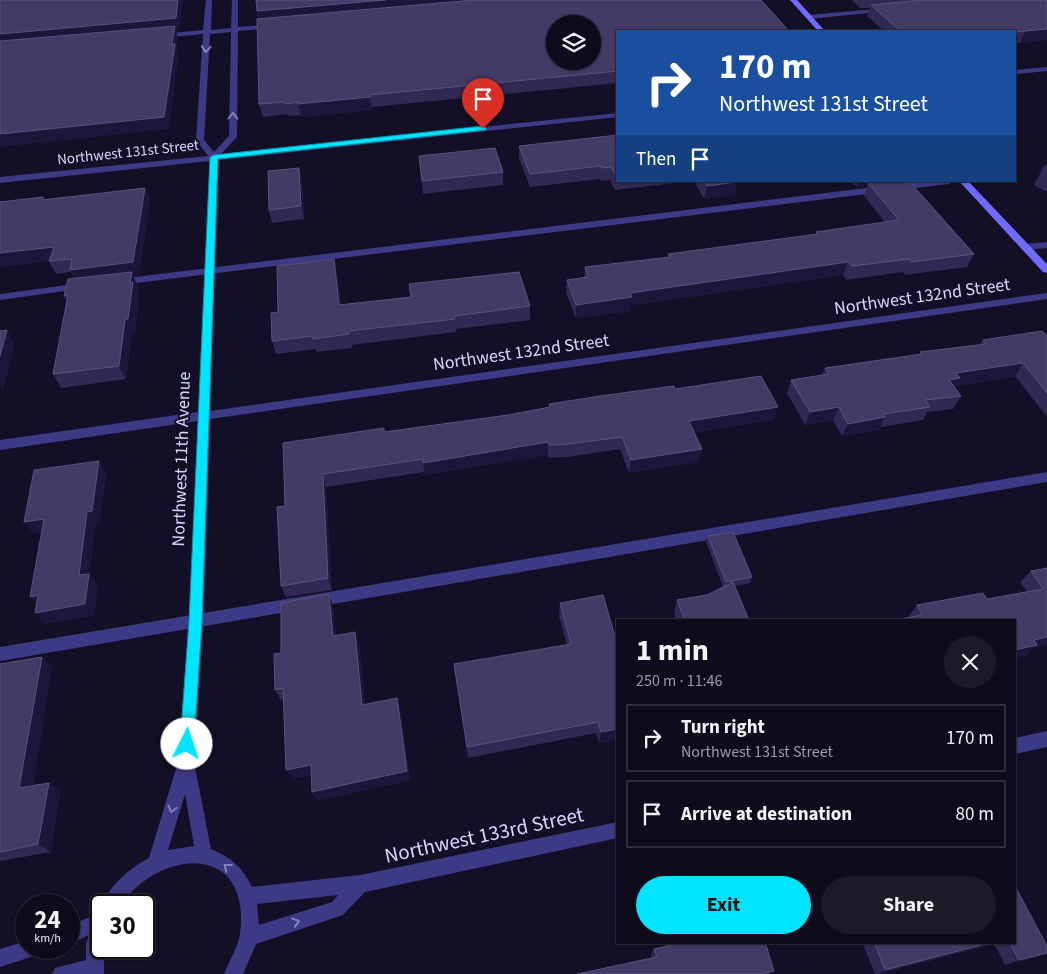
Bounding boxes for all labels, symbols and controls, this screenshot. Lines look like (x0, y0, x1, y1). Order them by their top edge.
map controls (546, 15, 601, 70)
button: layers (546, 15, 601, 70)
text: 170 m (719, 42, 811, 92)
one-way arrow (201, 45, 212, 53)
icon: right (636, 50, 701, 115)
pin (462, 78, 504, 129)
icon: arrive (469, 85, 497, 113)
text: Northwest 131st Street (719, 88, 928, 120)
one-way arrow (228, 111, 238, 119)
street label: Northwest 131st Street (56, 135, 200, 170)
icon: arrive (686, 145, 714, 173)
text: Then (636, 146, 676, 173)
street label: Northwest 132nd Street (832, 272, 1012, 321)
street label: Northwest 132nd Street (431, 328, 611, 377)
street label: Northwest 11th Avenue (166, 371, 197, 547)
text: 1 min (636, 629, 709, 672)
button: close (944, 636, 996, 688)
text: 250 m · 11:46 (636, 670, 723, 692)
text: Turn right (681, 714, 765, 741)
position arrow (160, 717, 212, 769)
icon: right (638, 724, 666, 752)
text: 170 m (946, 725, 994, 752)
text: Northwest 131st Street (681, 741, 833, 763)
street label: Northwest 133rd Street (382, 799, 586, 871)
icon: arrive (638, 800, 666, 828)
text: Arrive at destination (681, 801, 852, 828)
text: 80 m (956, 801, 994, 828)
one-way arrow (168, 804, 178, 812)
one-way arrow (224, 863, 233, 872)
button: Exit (636, 876, 811, 934)
button: Share (821, 876, 996, 934)
speed limit sign: 30 (90, 894, 155, 959)
text: 24 (34, 902, 61, 938)
one-way arrow (291, 918, 300, 928)
text: km/h (34, 930, 61, 947)

